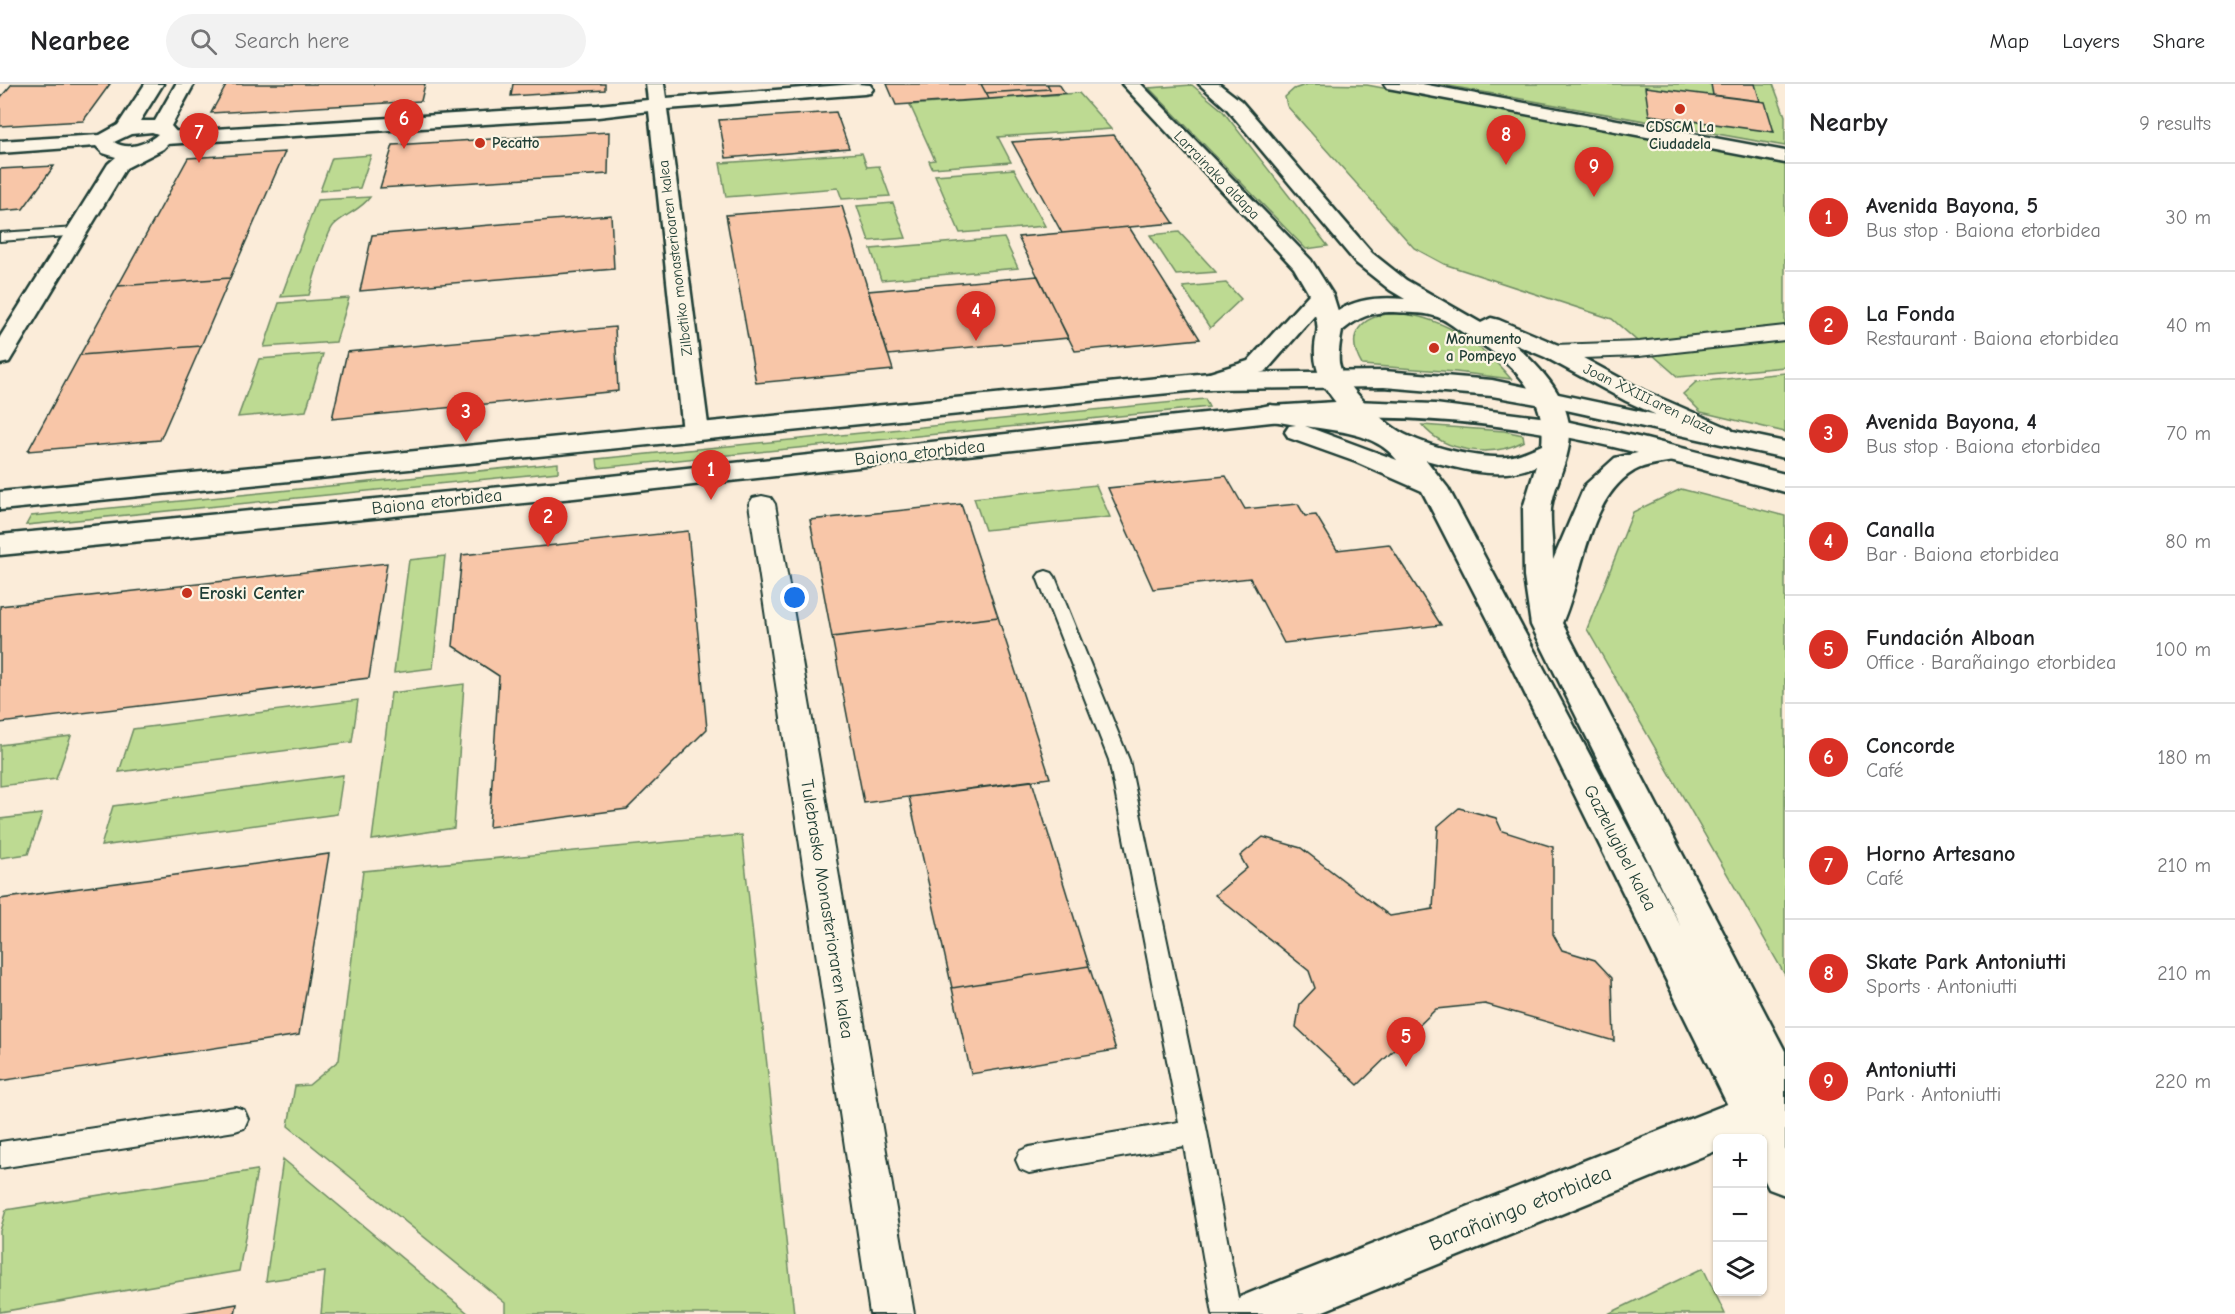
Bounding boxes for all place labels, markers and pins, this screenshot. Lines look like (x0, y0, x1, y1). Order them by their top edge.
pin: 6 (384, 100, 424, 149)
marker: CDSCM La Ciudadela (1673, 102, 1687, 116)
pin: 7 (180, 113, 218, 163)
pin: 8 (1486, 116, 1526, 165)
place label: CDSCM La Ciudadela (1646, 118, 1714, 153)
place label: Pecatto (492, 134, 540, 152)
marker: Pecatto (473, 136, 487, 150)
pin: 9 (1574, 147, 1614, 197)
pin: 4 (956, 292, 996, 341)
place label: Monumento a Pompeyo (1446, 330, 1522, 365)
marker: Monumento a Pompeyo (1427, 341, 1441, 355)
pin: 3 (446, 392, 486, 442)
pin: 1 (692, 450, 730, 500)
pin: 2 (528, 498, 568, 547)
place label: Eroski Center (199, 583, 305, 604)
marker: Eroski Center (180, 586, 194, 600)
pin: 5 (1386, 1018, 1426, 1067)

